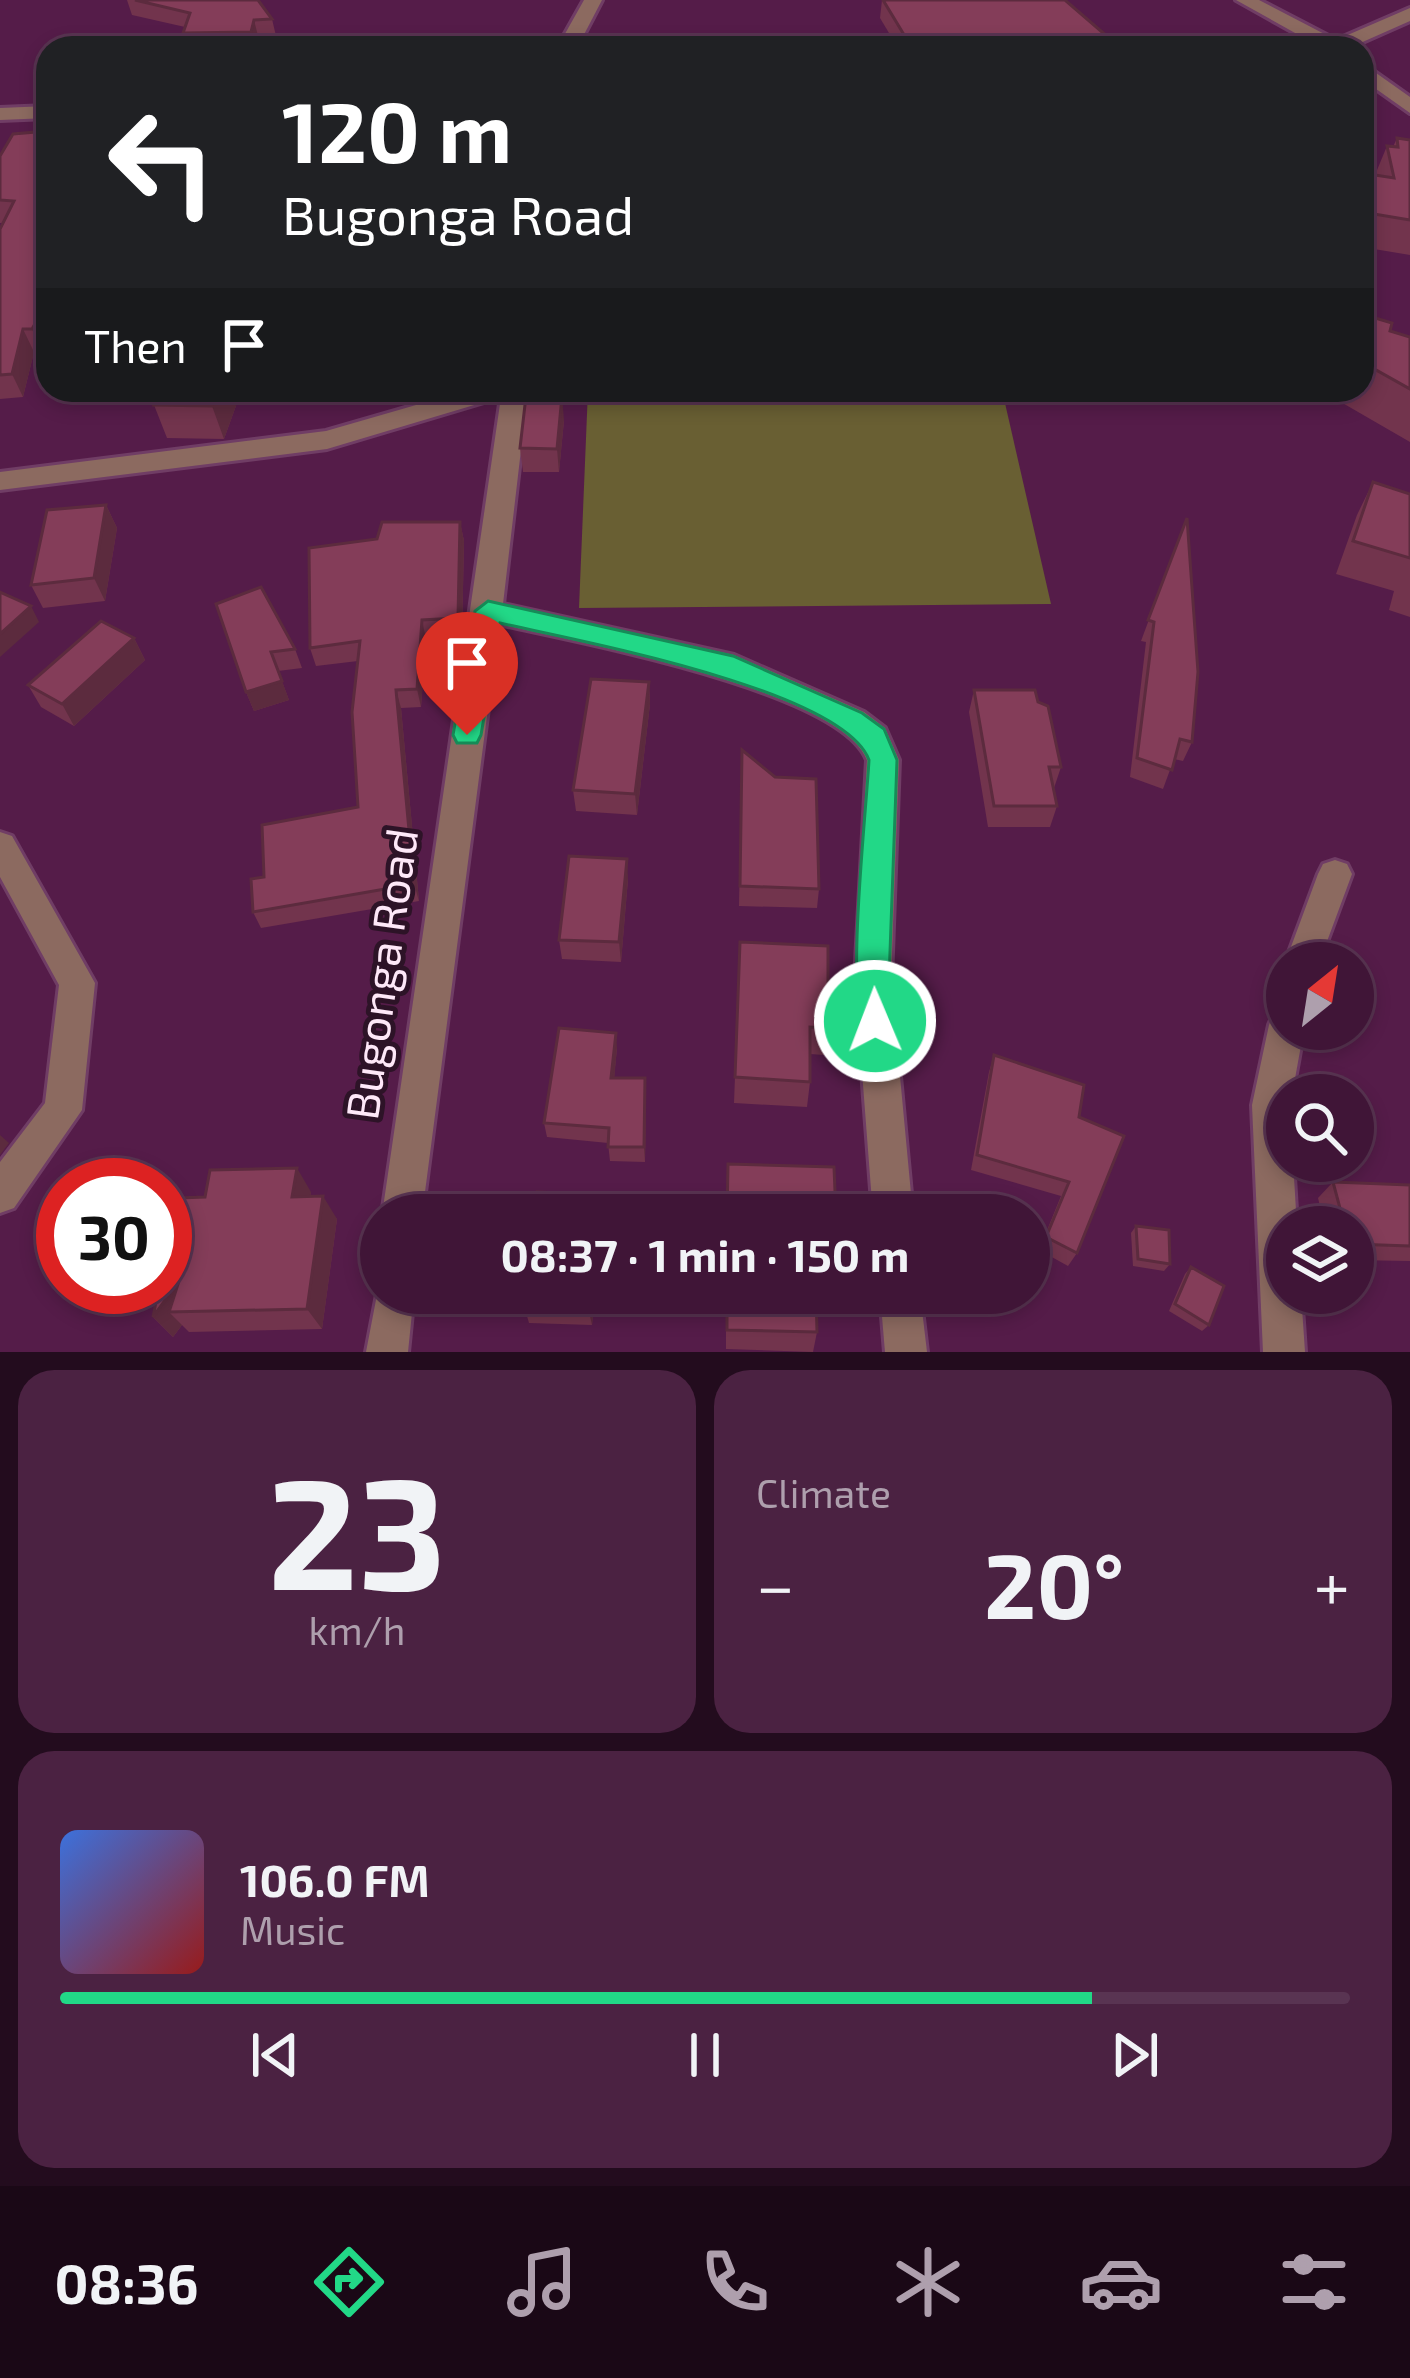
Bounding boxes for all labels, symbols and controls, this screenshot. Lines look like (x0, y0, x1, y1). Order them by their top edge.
text: 120 m (282, 79, 512, 180)
icon: left (84, 84, 240, 240)
text: Bugonga Road (282, 181, 634, 246)
icon: arrive (211, 312, 277, 378)
text: Then (84, 318, 187, 372)
pin (416, 612, 518, 735)
icon: arrive (434, 630, 500, 696)
street label: Bugonga Road (333, 825, 427, 1123)
north arrow (1266, 942, 1374, 1050)
map controls (1266, 942, 1374, 1314)
position arrow (812, 958, 938, 1084)
button: search (1266, 1074, 1374, 1182)
speed limit sign: 30 (36, 1158, 192, 1314)
button: layers (1266, 1206, 1374, 1314)
text: 08:37 · 1 min · 150 m (500, 1227, 910, 1281)
text: 23 (267, 1434, 447, 1621)
text: Climate (756, 1469, 891, 1516)
text: 20° (984, 1529, 1124, 1637)
text: − (756, 1544, 795, 1623)
text: + (1314, 1544, 1350, 1623)
text: km/h (309, 1606, 405, 1653)
text: 106.0 FM (240, 1852, 430, 1906)
text: Music (240, 1906, 345, 1953)
icon: previous (242, 2022, 308, 2088)
icon: pause (672, 2022, 738, 2088)
icon: next (1102, 2022, 1168, 2088)
icon: directions (307, 2240, 391, 2324)
icon: music (500, 2240, 584, 2324)
icon: phone (693, 2240, 777, 2324)
icon: climate (886, 2240, 970, 2324)
icon: car (1079, 2240, 1163, 2324)
icon: filters (1272, 2240, 1356, 2324)
text: 08:36 (54, 2250, 199, 2315)

